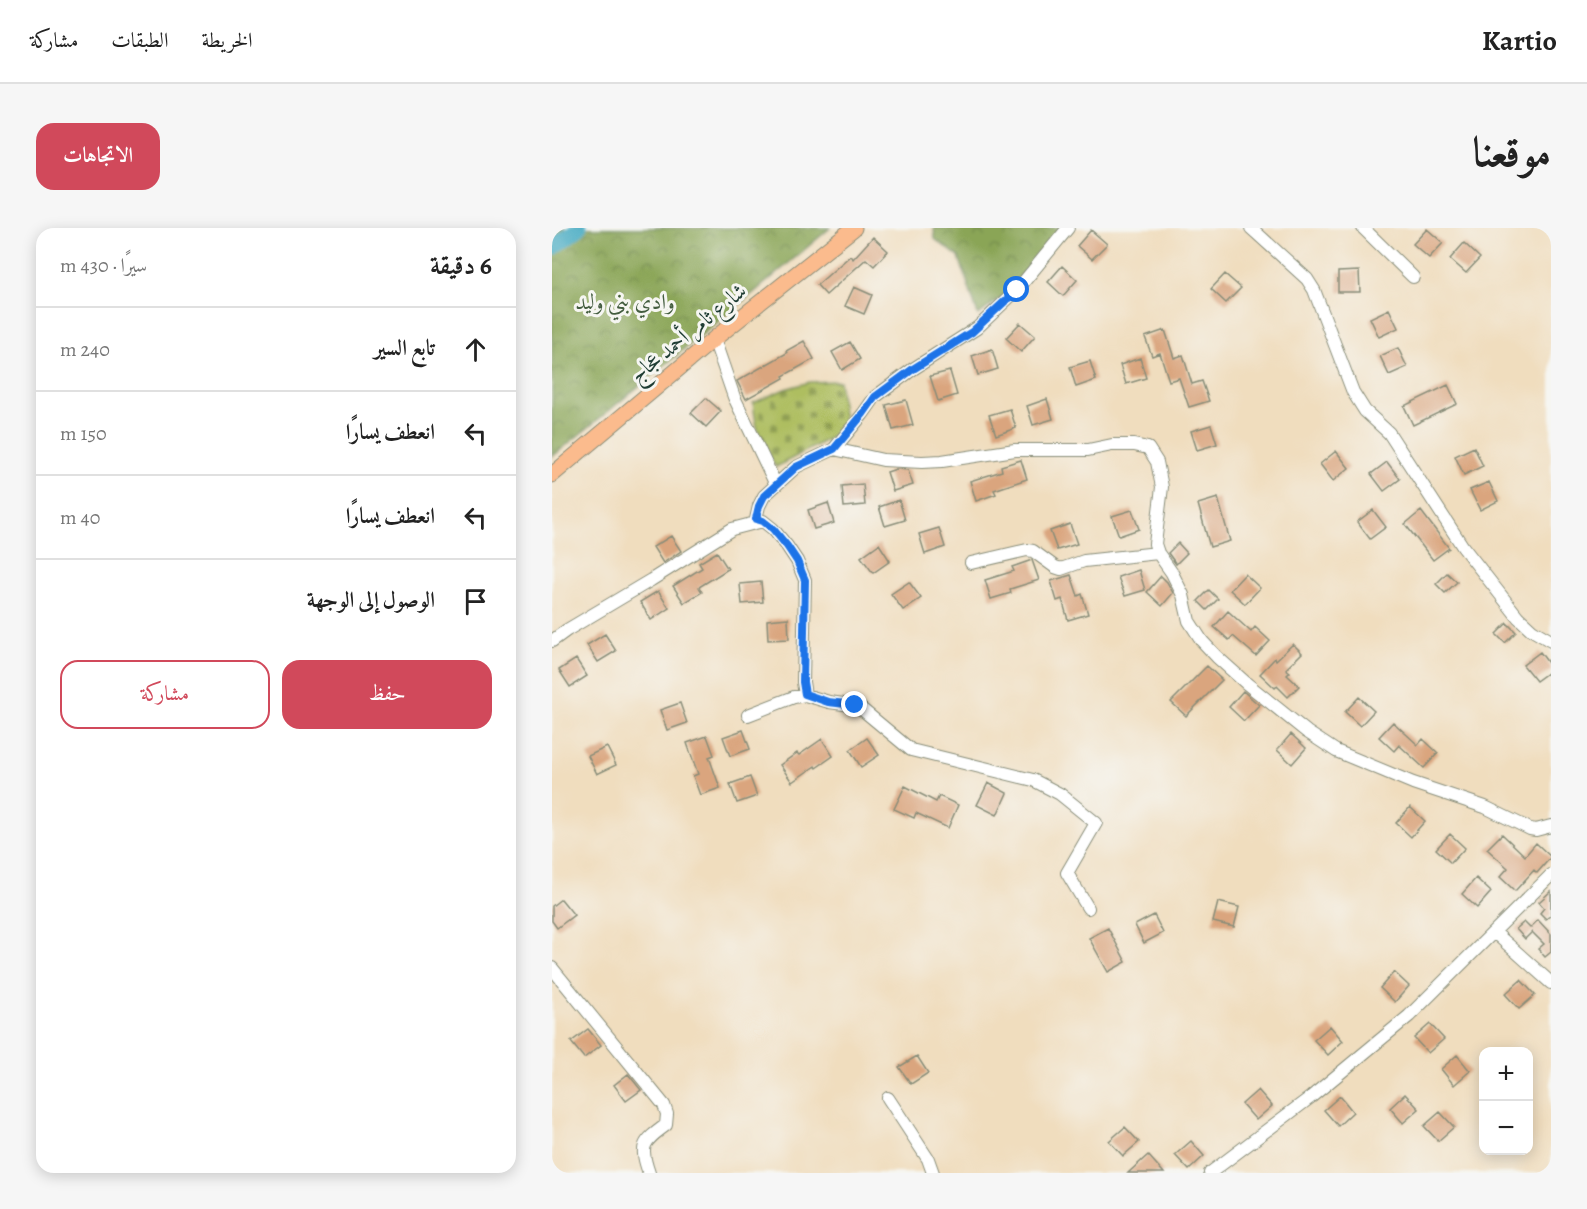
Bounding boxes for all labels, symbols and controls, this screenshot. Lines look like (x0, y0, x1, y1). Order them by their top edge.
text: Kartio (1482, 22, 1557, 60)
text: مشاركة (30, 26, 78, 54)
text: الطبقات (111, 26, 168, 54)
text: الخريطة (201, 26, 253, 54)
button: الاتجاهات (36, 123, 160, 190)
text: موقعنا (1473, 123, 1551, 180)
text: 6 دقيقة (430, 248, 492, 283)
text: سيرًا · 430 m (60, 252, 147, 279)
street label: شارع ثامر أحمد عجاج (622, 276, 755, 393)
route start (1003, 276, 1029, 302)
park label: وادي بني وليد (575, 287, 675, 321)
text: تابع السير (374, 333, 435, 363)
icon: ahead (459, 333, 492, 366)
text: 240 m (60, 336, 110, 363)
text: انعطف يسارًا (346, 417, 435, 447)
icon: left (459, 417, 492, 450)
text: 150 m (60, 420, 107, 447)
text: انعطف يسارًا (346, 501, 435, 531)
icon: left (459, 501, 492, 534)
text: 40 m (60, 504, 100, 531)
text: الوصول إلى الوجهة (307, 585, 435, 615)
icon: arrive (459, 585, 492, 618)
button: مشاركة (60, 660, 270, 729)
button: حفظ (282, 660, 492, 729)
route end (841, 691, 867, 717)
map controls (1479, 1047, 1533, 1155)
button: + (1479, 1047, 1533, 1101)
button: − (1479, 1101, 1533, 1155)

